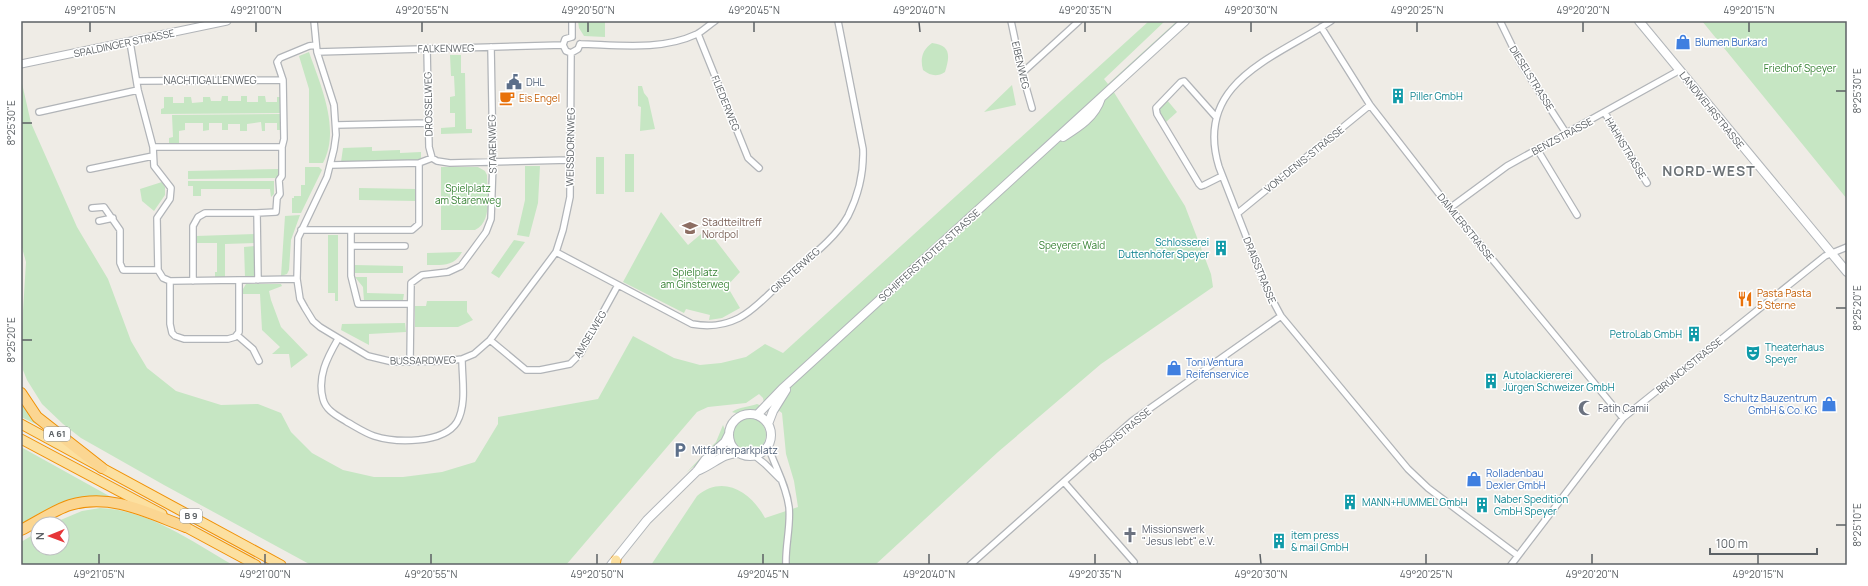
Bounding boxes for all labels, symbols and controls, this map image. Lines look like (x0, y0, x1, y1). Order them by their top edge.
text: 49°21'05"N (65, 3, 116, 17)
text: 49°21'00"N (230, 3, 282, 17)
text: 49°20'55"N (396, 3, 449, 17)
text: 49°20'50"N (561, 3, 615, 17)
text: 49°20'45"N (728, 3, 780, 17)
text: 49°20'40"N (893, 3, 945, 17)
text: 49°20'35"N (1059, 3, 1111, 17)
text: 49°20'30"N (1225, 3, 1278, 17)
text: 49°20'25"N (1391, 3, 1443, 17)
text: 49°20'20"N (1556, 3, 1610, 17)
text: 49°20'15"N (1724, 3, 1775, 17)
street label: SPALDINGER STRASSE (72, 25, 176, 61)
shop icon: Blumen Burkard (1674, 33, 1692, 51)
place label: Blumen Burkard (1695, 35, 1767, 49)
street label: EIBENWEG (1009, 40, 1033, 90)
street label: FALKENWEG (418, 41, 474, 55)
street label: DIESELSTRASSE (1506, 43, 1558, 113)
park label: Friedhof Speyer (1764, 61, 1837, 75)
street label: LANDWEHRSTRASSE (1676, 68, 1748, 152)
text: 8°25'30"E (1850, 68, 1864, 114)
street label: DROSSELWEG (420, 72, 436, 136)
street label: NACHTIGALLENWEG (163, 73, 257, 87)
public building icon: DHL (505, 73, 523, 91)
street label: FLIEDERWEG (709, 73, 743, 133)
place label: DHL (526, 75, 545, 89)
building icon: Piller GmbH (1389, 87, 1407, 105)
cafe icon: Eis Engel (498, 89, 516, 107)
place label: Piller GmbH (1410, 89, 1463, 103)
place label: Eis Engel (519, 91, 560, 105)
text: 8°25'30"E (4, 100, 18, 146)
street label: WEISSDORNWEG (562, 107, 578, 187)
street label: STARENWEG (484, 114, 500, 174)
street label: BENZSTRASSE (1529, 114, 1595, 158)
street label: HAHNSTRASSE (1602, 115, 1650, 182)
street label: VON-DENIS-STRASSE (1261, 122, 1347, 196)
district label: NORD-WEST (1662, 161, 1756, 180)
park label: Spielplatz am Starenweg (435, 181, 501, 207)
street label: DAIMLERSTRASSE (1434, 190, 1498, 264)
street label: SCHIFFERSTADTER STRASSE (875, 205, 983, 304)
place label: Stadtteiltreff Nordpol (702, 215, 762, 241)
school or university icon: Stadtteiltreff Nordpol (681, 219, 699, 237)
place label: Schlosserei Duttenhöfer Speyer (1118, 235, 1209, 261)
street label: DRAISSTRASSE (1240, 235, 1280, 306)
park label: Speyerer Wald (1039, 238, 1105, 252)
building icon: Schlosserei Duttenhöfer Speyer (1212, 239, 1230, 257)
street label: GINSTERWEG (767, 244, 823, 296)
park label: Spielplatz am Ginsterweg (660, 265, 730, 291)
text: 8°25'20"E (1850, 285, 1864, 331)
place label: Pasta Pasta 5 Sterne (1757, 286, 1811, 312)
restaurant icon: Pasta Pasta 5 Sterne (1736, 290, 1754, 308)
street label: AMSELWEG (570, 308, 610, 360)
text: 8°25'20"E (4, 317, 18, 363)
building icon: PetroLab GmbH (1685, 325, 1703, 343)
place label: PetroLab GmbH (1610, 327, 1682, 341)
street label: BRUNCKSTRASSE (1653, 334, 1725, 396)
place label: Theaterhaus Speyer (1765, 340, 1824, 366)
theatre icon: Theaterhaus Speyer (1744, 344, 1762, 362)
street label: BUSSARDWEG (390, 352, 456, 368)
place label: Toni Ventura Reifenservice (1186, 355, 1249, 381)
shop icon: Toni Ventura Reifenservice (1165, 359, 1183, 377)
place label: Autolackiererei Jürgen Schweizer GmbH (1503, 368, 1615, 394)
building icon: Autolackiererei Jürgen Schweizer GmbH (1482, 372, 1500, 390)
place label: Schultz Bauzentrum GmbH & Co. KG (1724, 391, 1817, 417)
shop icon: Schultz Bauzentrum GmbH & Co. KG (1820, 395, 1838, 413)
mosque icon: Fatih Camii (1577, 399, 1595, 417)
place label: Fatih Camii (1598, 401, 1649, 415)
street label: BOSCHSTRASSE (1086, 404, 1154, 464)
road number: A 61 (44, 427, 70, 441)
parking icon: Mitfahrerparkplatz (671, 441, 689, 459)
place label: Mitfahrerparkplatz (692, 443, 778, 457)
place label: Rolladenbau Dexler GmbH (1486, 466, 1546, 492)
shop icon: Rolladenbau Dexler GmbH (1465, 470, 1483, 488)
place label: Naber Spedition GmbH Speyer (1494, 492, 1568, 518)
building icon: MANN+HUMMEL GmbH (1341, 493, 1359, 511)
place label: MANN+HUMMEL GmbH (1362, 495, 1468, 509)
building icon: Naber Spedition GmbH Speyer (1473, 496, 1491, 514)
text: 8°25'10"E (1850, 503, 1864, 547)
road number: B 9 (180, 509, 202, 523)
north arrow (30, 516, 70, 556)
place label: Missionswerk "Jesus lebt" e.V. (1142, 522, 1215, 548)
church icon: Missionswerk "Jesus lebt" e.V. (1121, 526, 1139, 544)
place label: item press & mail GmbH (1291, 528, 1349, 554)
scale bar (1710, 530, 1817, 556)
text: N (32, 532, 47, 540)
building icon: item press & mail GmbH (1270, 532, 1288, 550)
text: 100 m (1716, 535, 1748, 552)
text: 49°21'05"N (74, 567, 125, 581)
text: 49°21'00"N (239, 567, 291, 581)
text: 49°20'55"N (405, 567, 458, 581)
text: 49°20'50"N (570, 567, 624, 581)
text: 49°20'45"N (737, 567, 789, 581)
text: 49°20'40"N (903, 567, 955, 581)
text: 49°20'35"N (1069, 567, 1121, 581)
text: 49°20'30"N (1235, 567, 1288, 581)
text: 49°20'25"N (1400, 567, 1452, 581)
text: 49°20'20"N (1565, 567, 1619, 581)
text: 49°20'15"N (1733, 567, 1784, 581)

